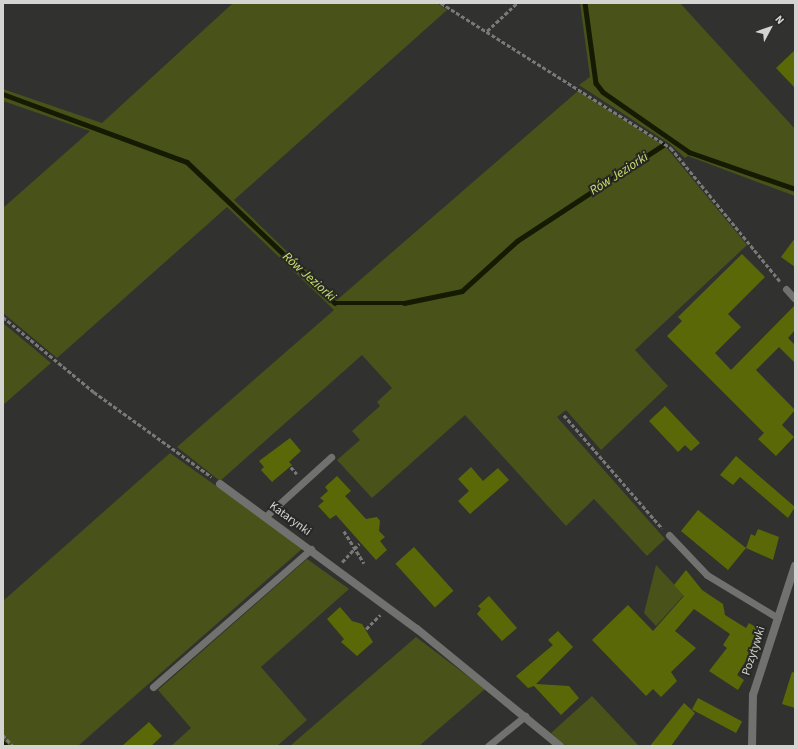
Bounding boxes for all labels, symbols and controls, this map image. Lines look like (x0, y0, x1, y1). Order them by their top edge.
north arrow (750, 8, 790, 48)
text: N (771, 12, 787, 27)
water label: Rów Jeziorki (587, 149, 651, 199)
water label: Rów Jeziorki (279, 249, 339, 305)
street label: Katarynki (266, 499, 314, 539)
street label: Pozytywki (739, 625, 769, 677)

